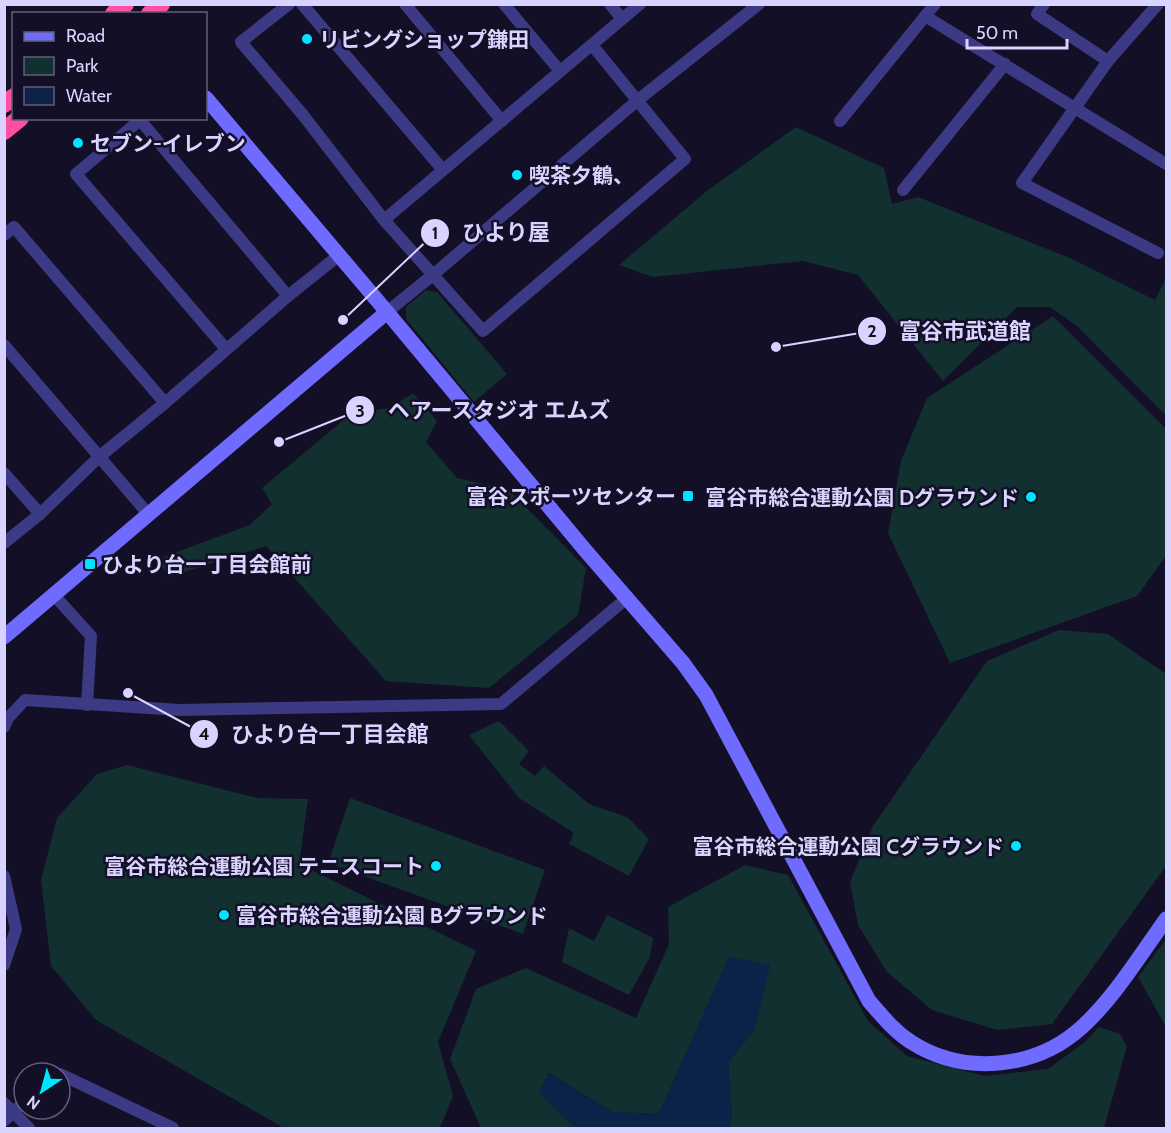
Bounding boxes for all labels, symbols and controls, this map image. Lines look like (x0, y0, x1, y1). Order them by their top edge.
legend (12, 12, 207, 120)
scale bar (967, 12, 1068, 50)
text: 50 m (976, 22, 1018, 44)
text: Road (66, 25, 105, 47)
place label: リビングショップ鎌田 (319, 27, 529, 52)
marker: リビングショップ鎌田 (300, 32, 314, 46)
text: Park (66, 55, 99, 77)
text: Water (66, 85, 112, 107)
place label: セブン-イレブン (90, 131, 246, 156)
marker: セブン-イレブン (71, 136, 85, 150)
place label: 喫茶夕鶴、 (529, 163, 634, 188)
marker: 喫茶夕鶴、 (510, 168, 524, 182)
callout: ひより屋 (420, 213, 562, 253)
text: ひより屋 (462, 219, 550, 246)
text: 1 (432, 222, 438, 244)
callout: 富谷市武道館 (857, 311, 1043, 351)
text: 富谷市武道館 (899, 318, 1031, 345)
text: 2 (867, 320, 877, 342)
callout: ヘアースタジオ エムズ (345, 390, 623, 430)
text: ヘアースタジオ エムズ (388, 397, 610, 424)
text: 3 (355, 400, 365, 422)
place label: 富谷スポーツセンター (466, 484, 676, 509)
place label: 富谷市総合運動公園 Dグラウンド (705, 485, 1019, 510)
marker: 富谷スポーツセンター (681, 489, 695, 503)
marker: 富谷市総合運動公園 Dグラウンド (1024, 490, 1038, 504)
place label: ひより台一丁目会館前 (102, 552, 312, 577)
marker: ひより台一丁目会館前 (83, 557, 97, 571)
callout: ひより台一丁目会館 (189, 714, 441, 754)
text: ひより台一丁目会館 (231, 721, 429, 748)
text: 4 (198, 723, 210, 745)
place label: 富谷市総合運動公園 Cグラウンド (692, 834, 1004, 859)
marker: 富谷市総合運動公園 Cグラウンド (1009, 839, 1023, 853)
place label: 富谷市総合運動公園 テニスコート (104, 854, 424, 879)
marker: 富谷市総合運動公園 テニスコート (429, 859, 443, 873)
place label: 富谷市総合運動公園 Bグラウンド (236, 903, 548, 928)
marker: 富谷市総合運動公園 Bグラウンド (217, 908, 231, 922)
north arrow (12, 1061, 72, 1121)
text: N (23, 1092, 44, 1114)

